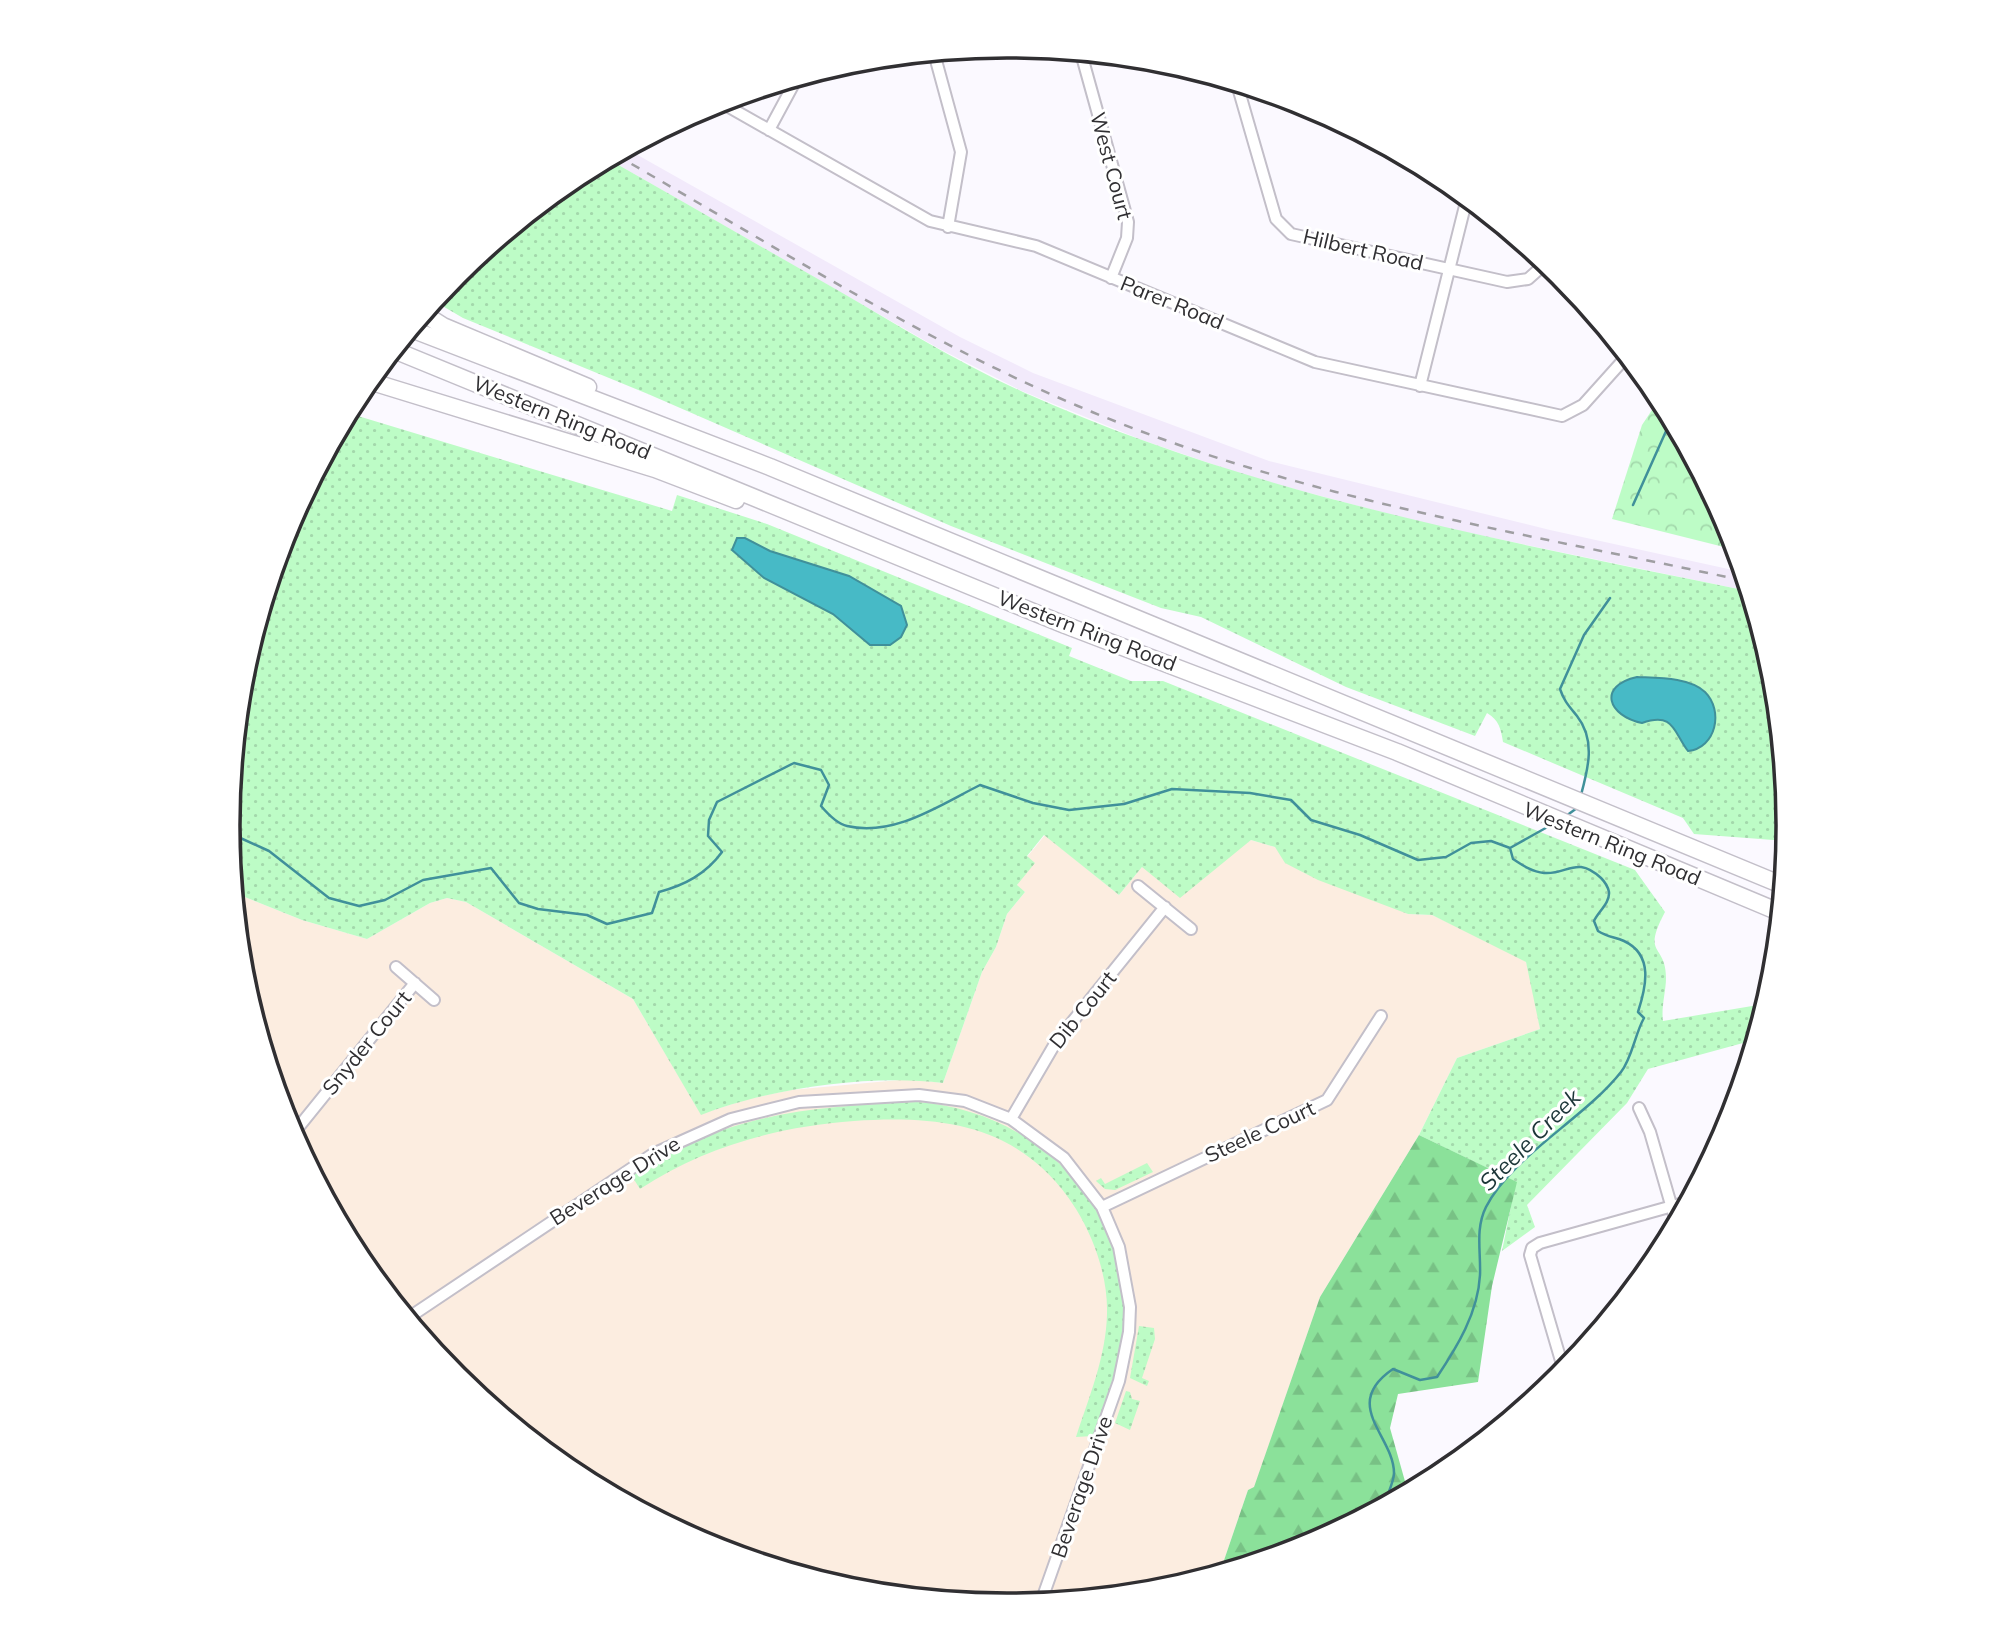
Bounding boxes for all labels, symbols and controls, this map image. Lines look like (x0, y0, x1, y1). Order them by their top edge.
street label: West Court (1085, 109, 1139, 222)
street label: Hilbert Road (1301, 223, 1426, 275)
street label: Parer Road (1117, 270, 1228, 335)
street label: Western Ring Road (470, 370, 655, 465)
street label: Western Ring Road (994, 584, 1180, 676)
street label: Western Ring Road (1520, 796, 1705, 891)
street label: Dib Court (1043, 965, 1121, 1053)
street label: Snyder Court (316, 985, 416, 1100)
water label: Steele Creek (1473, 1082, 1587, 1197)
street label: Steele Court (1200, 1094, 1319, 1168)
street label: Beverage Drive (545, 1130, 684, 1230)
street label: Beverage Drive (1045, 1412, 1118, 1561)

